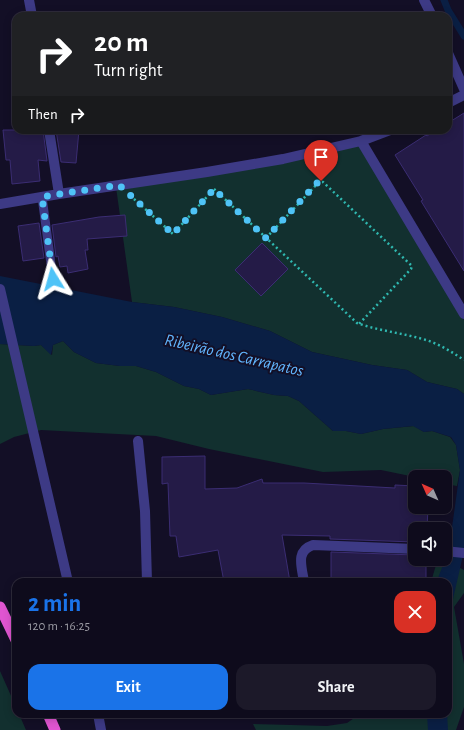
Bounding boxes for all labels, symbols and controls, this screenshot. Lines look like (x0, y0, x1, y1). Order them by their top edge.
icon: right (28, 28, 80, 80)
text: 20 m (94, 29, 149, 57)
text: Turn right (94, 62, 163, 80)
icon: right (66, 104, 88, 126)
text: Then (28, 107, 58, 122)
pin (304, 140, 338, 181)
icon: arrive (310, 146, 332, 168)
position arrow (32, 258, 74, 300)
water label: Ribeirão dos Carrapatos (163, 331, 306, 380)
north arrow (408, 470, 452, 514)
map controls (408, 470, 452, 566)
button: sound (408, 522, 452, 566)
button: close (394, 591, 436, 633)
text: 2 min (28, 592, 81, 616)
text: 120 m · 16:25 (28, 620, 90, 633)
button: Exit (28, 664, 228, 710)
button: Share (236, 664, 436, 710)

